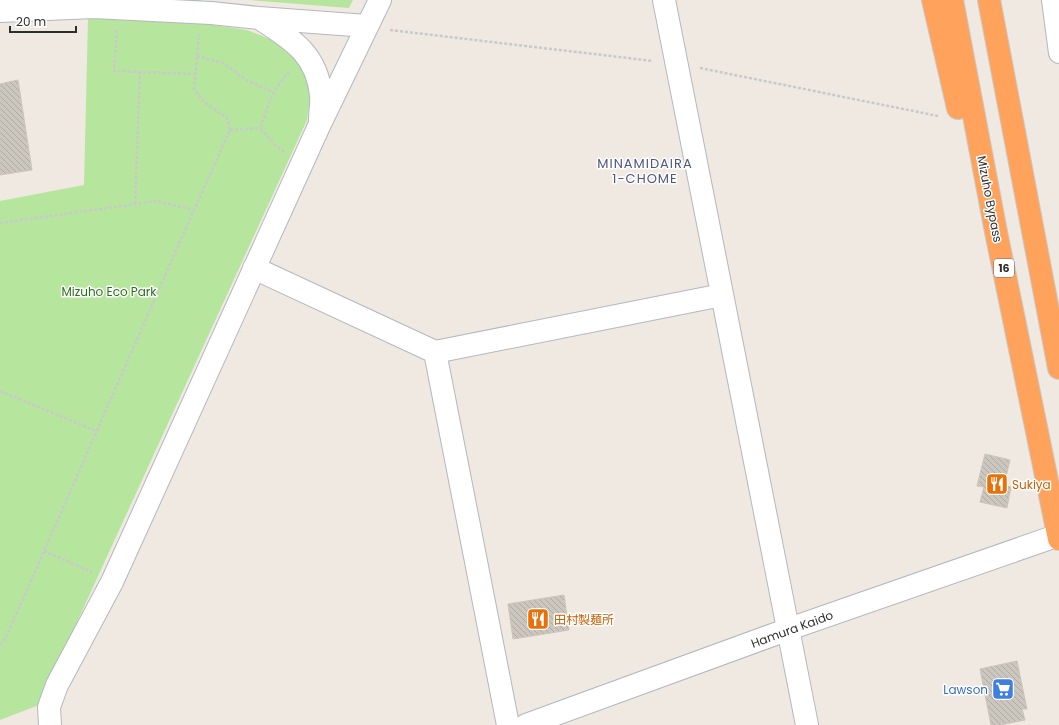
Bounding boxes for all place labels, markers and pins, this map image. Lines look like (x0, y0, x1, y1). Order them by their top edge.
restaurant icon: Sukiya (984, 471, 1010, 497)
place label: Sukiya (1012, 476, 1051, 493)
restaurant icon: 田村製麺所 (525, 606, 551, 632)
place label: 田村製麺所 (554, 611, 614, 628)
supermarket icon: Lawson (990, 676, 1016, 702)
place label: Lawson (943, 681, 988, 698)

